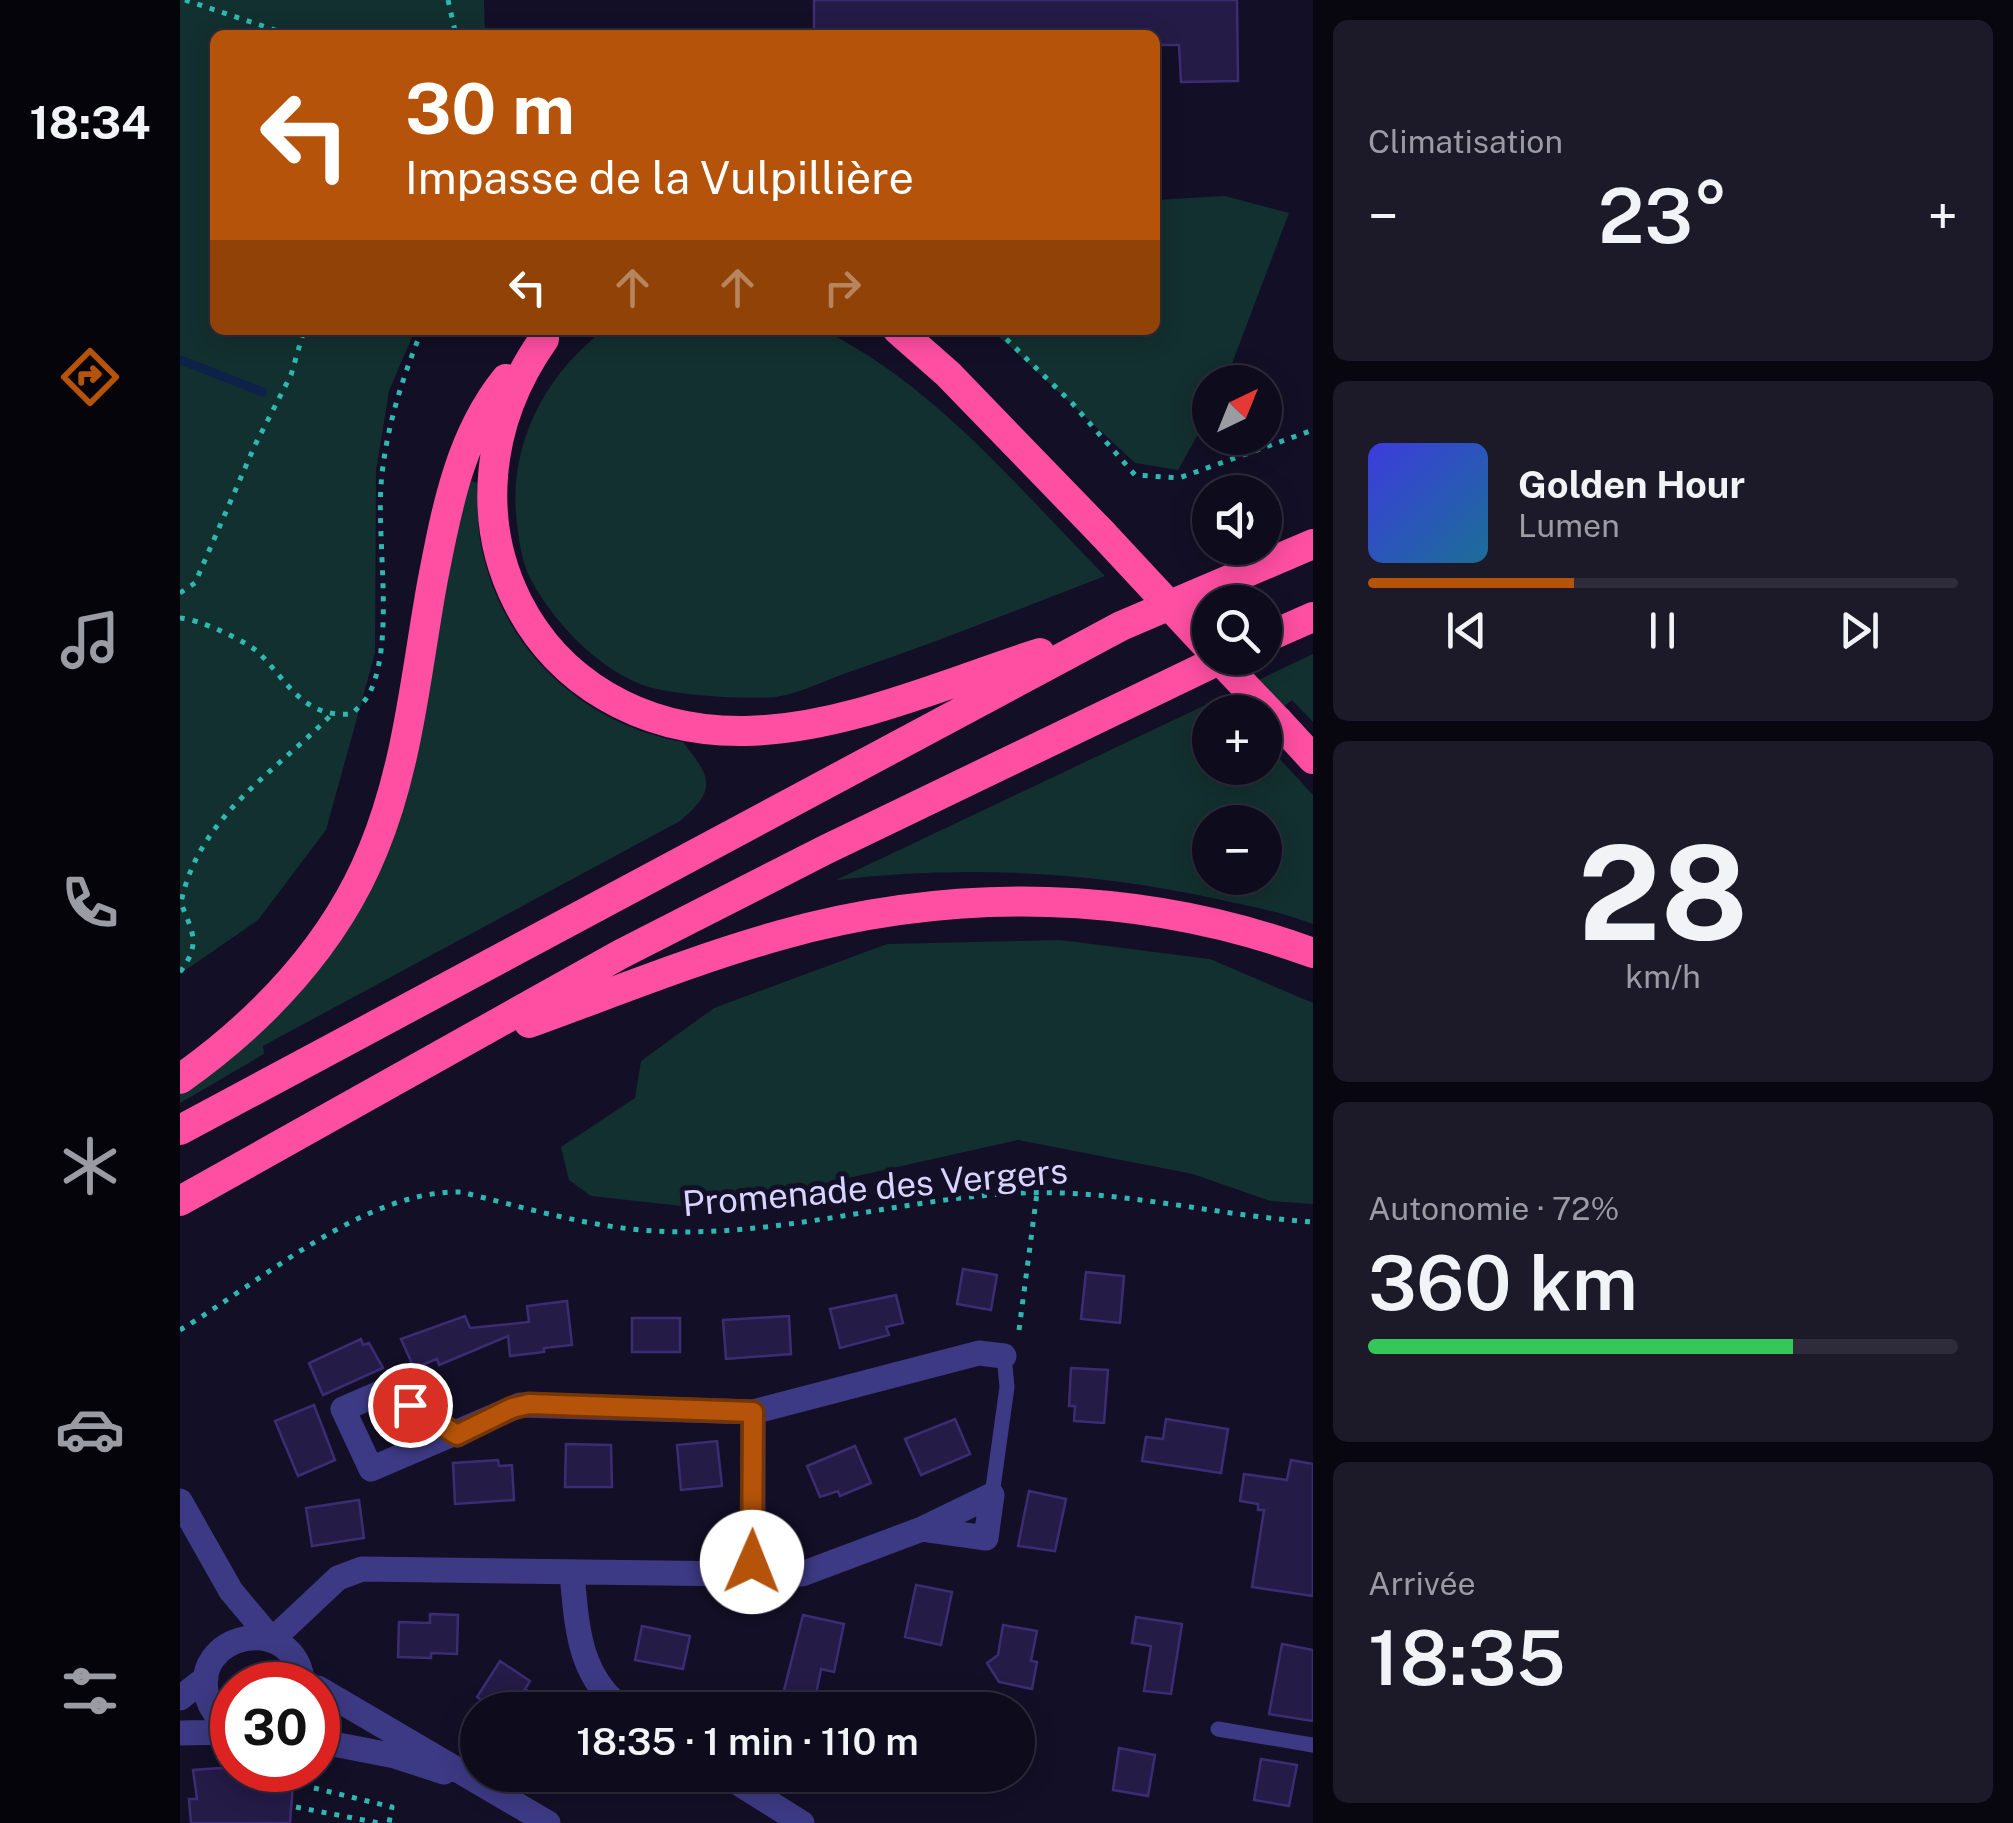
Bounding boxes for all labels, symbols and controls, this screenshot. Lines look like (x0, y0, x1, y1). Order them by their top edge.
text: 30 m (405, 67, 575, 150)
icon: left (240, 70, 370, 200)
text: 18:34 (30, 96, 150, 149)
text: Climatisation (1368, 123, 1563, 160)
text: Impasse de la Vulpillière (405, 151, 914, 204)
text: 23° (1598, 172, 1728, 260)
text: − (1368, 184, 1399, 248)
text: + (1927, 184, 1958, 248)
icon: left (500, 260, 555, 315)
icon: ahead (605, 260, 660, 315)
icon: ahead (710, 260, 765, 315)
icon: right (815, 260, 870, 315)
icon: directions (55, 342, 125, 412)
north arrow (1192, 365, 1282, 455)
map controls (1192, 365, 1282, 895)
text: Golden Hour (1518, 462, 1745, 507)
button: sound (1192, 475, 1282, 565)
text: Lumen (1518, 507, 1620, 544)
button: search (1192, 585, 1282, 675)
icon: previous (1439, 603, 1494, 658)
icon: pause (1635, 603, 1690, 658)
icon: next (1832, 603, 1887, 658)
icon: music (55, 605, 125, 675)
button: + (1192, 695, 1282, 785)
button: − (1192, 805, 1282, 895)
text: 28 (1578, 817, 1748, 969)
icon: phone (55, 868, 125, 938)
text: km/h (1625, 958, 1701, 995)
icon: climate (55, 1131, 125, 1201)
street label: Promenade des Vergers (681, 1150, 1069, 1224)
text: Autonomie · 72% (1368, 1190, 1619, 1227)
text: 360 km (1368, 1239, 1638, 1327)
pin (368, 1363, 453, 1448)
icon: arrive (383, 1378, 438, 1433)
icon: car (55, 1394, 125, 1464)
position arrow (700, 1510, 804, 1614)
text: Arrivée (1368, 1565, 1476, 1602)
text: 18:35 (1368, 1614, 1566, 1702)
icon: filters (55, 1656, 125, 1726)
speed limit sign: 30 (210, 1662, 340, 1792)
text: 18:35 · 1 min · 110 m (576, 1719, 919, 1764)

